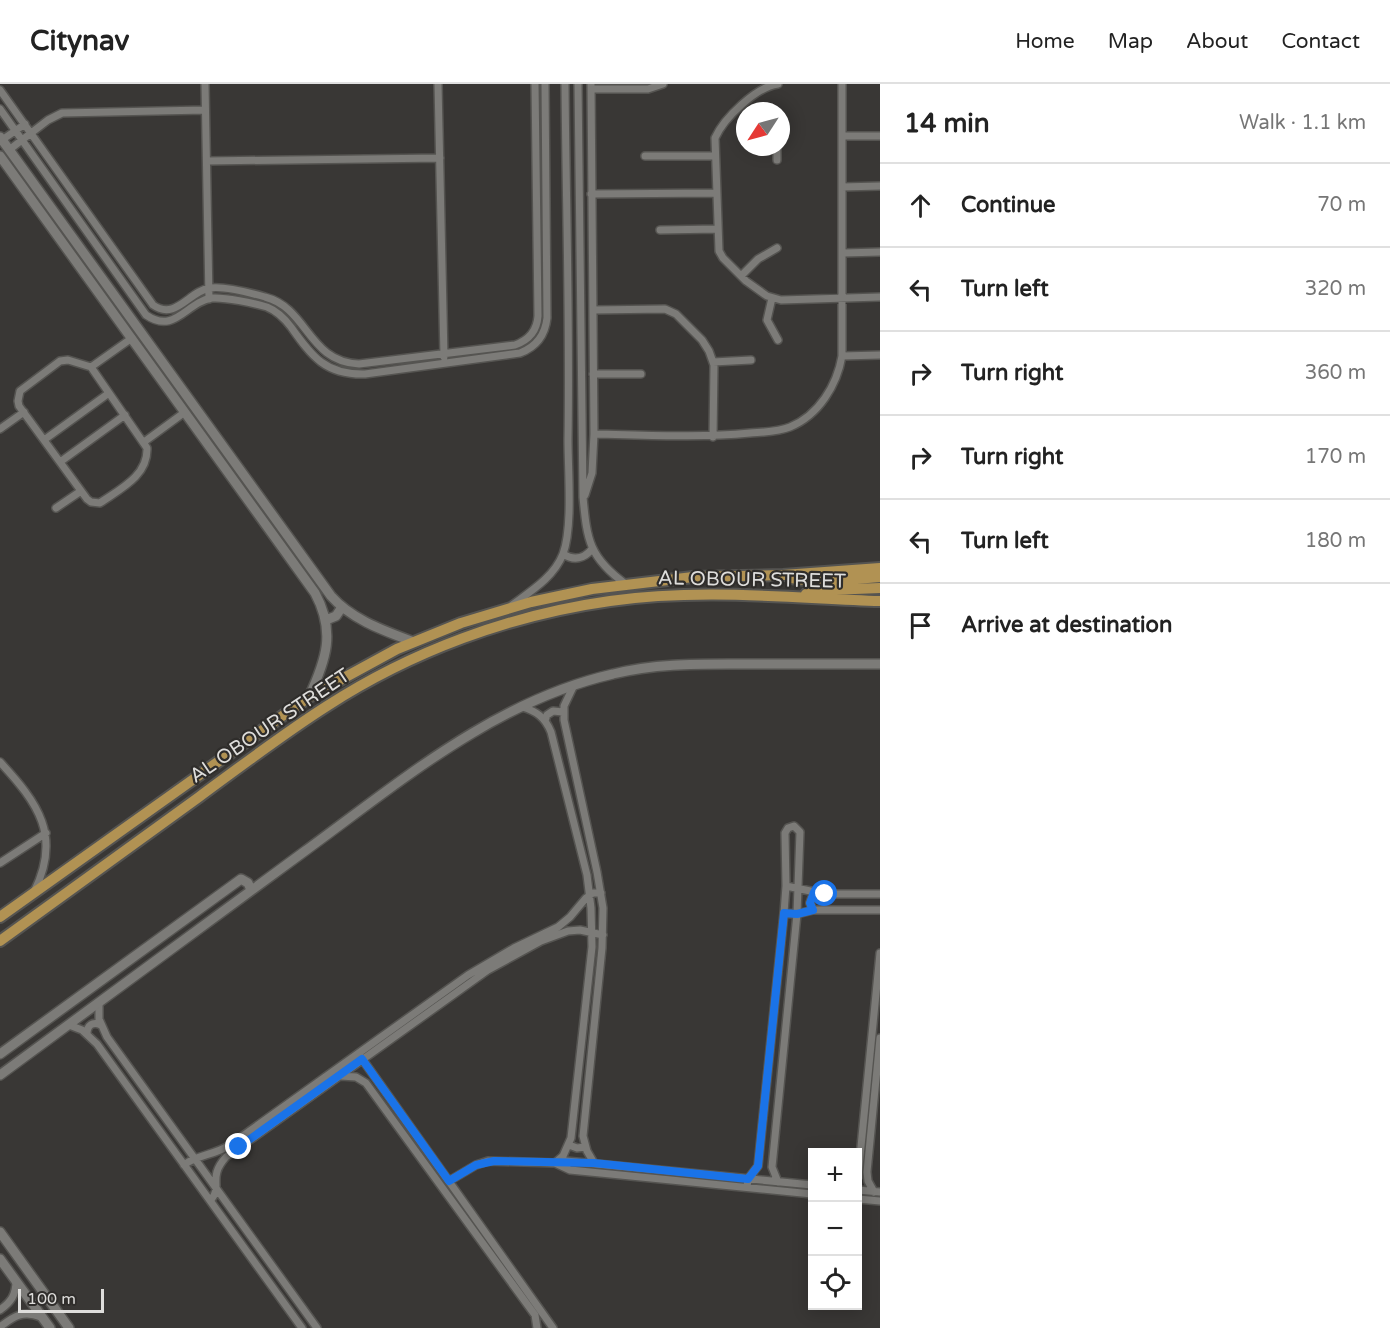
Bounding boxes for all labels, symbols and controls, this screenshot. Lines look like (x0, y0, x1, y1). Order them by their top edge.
text: Citynav (30, 24, 129, 58)
text: Home (1015, 29, 1075, 54)
text: Map (1108, 29, 1153, 54)
text: About (1186, 29, 1248, 54)
text: Contact (1281, 29, 1360, 54)
north arrow (736, 102, 790, 156)
text: 14 min (904, 108, 990, 139)
text: Walk · 1.1 km (1239, 111, 1366, 135)
icon: ahead (904, 189, 937, 222)
text: Continue (961, 192, 1056, 218)
text: 70 m (1317, 193, 1366, 217)
icon: left (904, 273, 937, 306)
text: Turn left (961, 276, 1049, 302)
text: 320 m (1305, 277, 1366, 301)
icon: right (904, 357, 937, 390)
text: Turn right (961, 360, 1063, 386)
text: 360 m (1305, 361, 1366, 385)
icon: right (904, 441, 937, 474)
text: Turn right (961, 444, 1063, 470)
text: 170 m (1305, 445, 1366, 469)
icon: left (904, 525, 937, 558)
text: Turn left (961, 528, 1049, 554)
text: 180 m (1305, 529, 1366, 553)
street label: AL OBOUR STREET (658, 566, 846, 594)
icon: arrive (904, 609, 937, 642)
text: Arrive at destination (961, 612, 1172, 638)
street label: AL OBOUR STREET (185, 663, 355, 789)
route start (811, 880, 837, 906)
route end (225, 1133, 251, 1159)
map controls (808, 1148, 862, 1310)
button: + (808, 1148, 862, 1202)
button: − (808, 1202, 862, 1256)
button: locate (808, 1256, 862, 1310)
scale bar (18, 1286, 104, 1314)
text: 100 m (27, 1289, 76, 1309)

